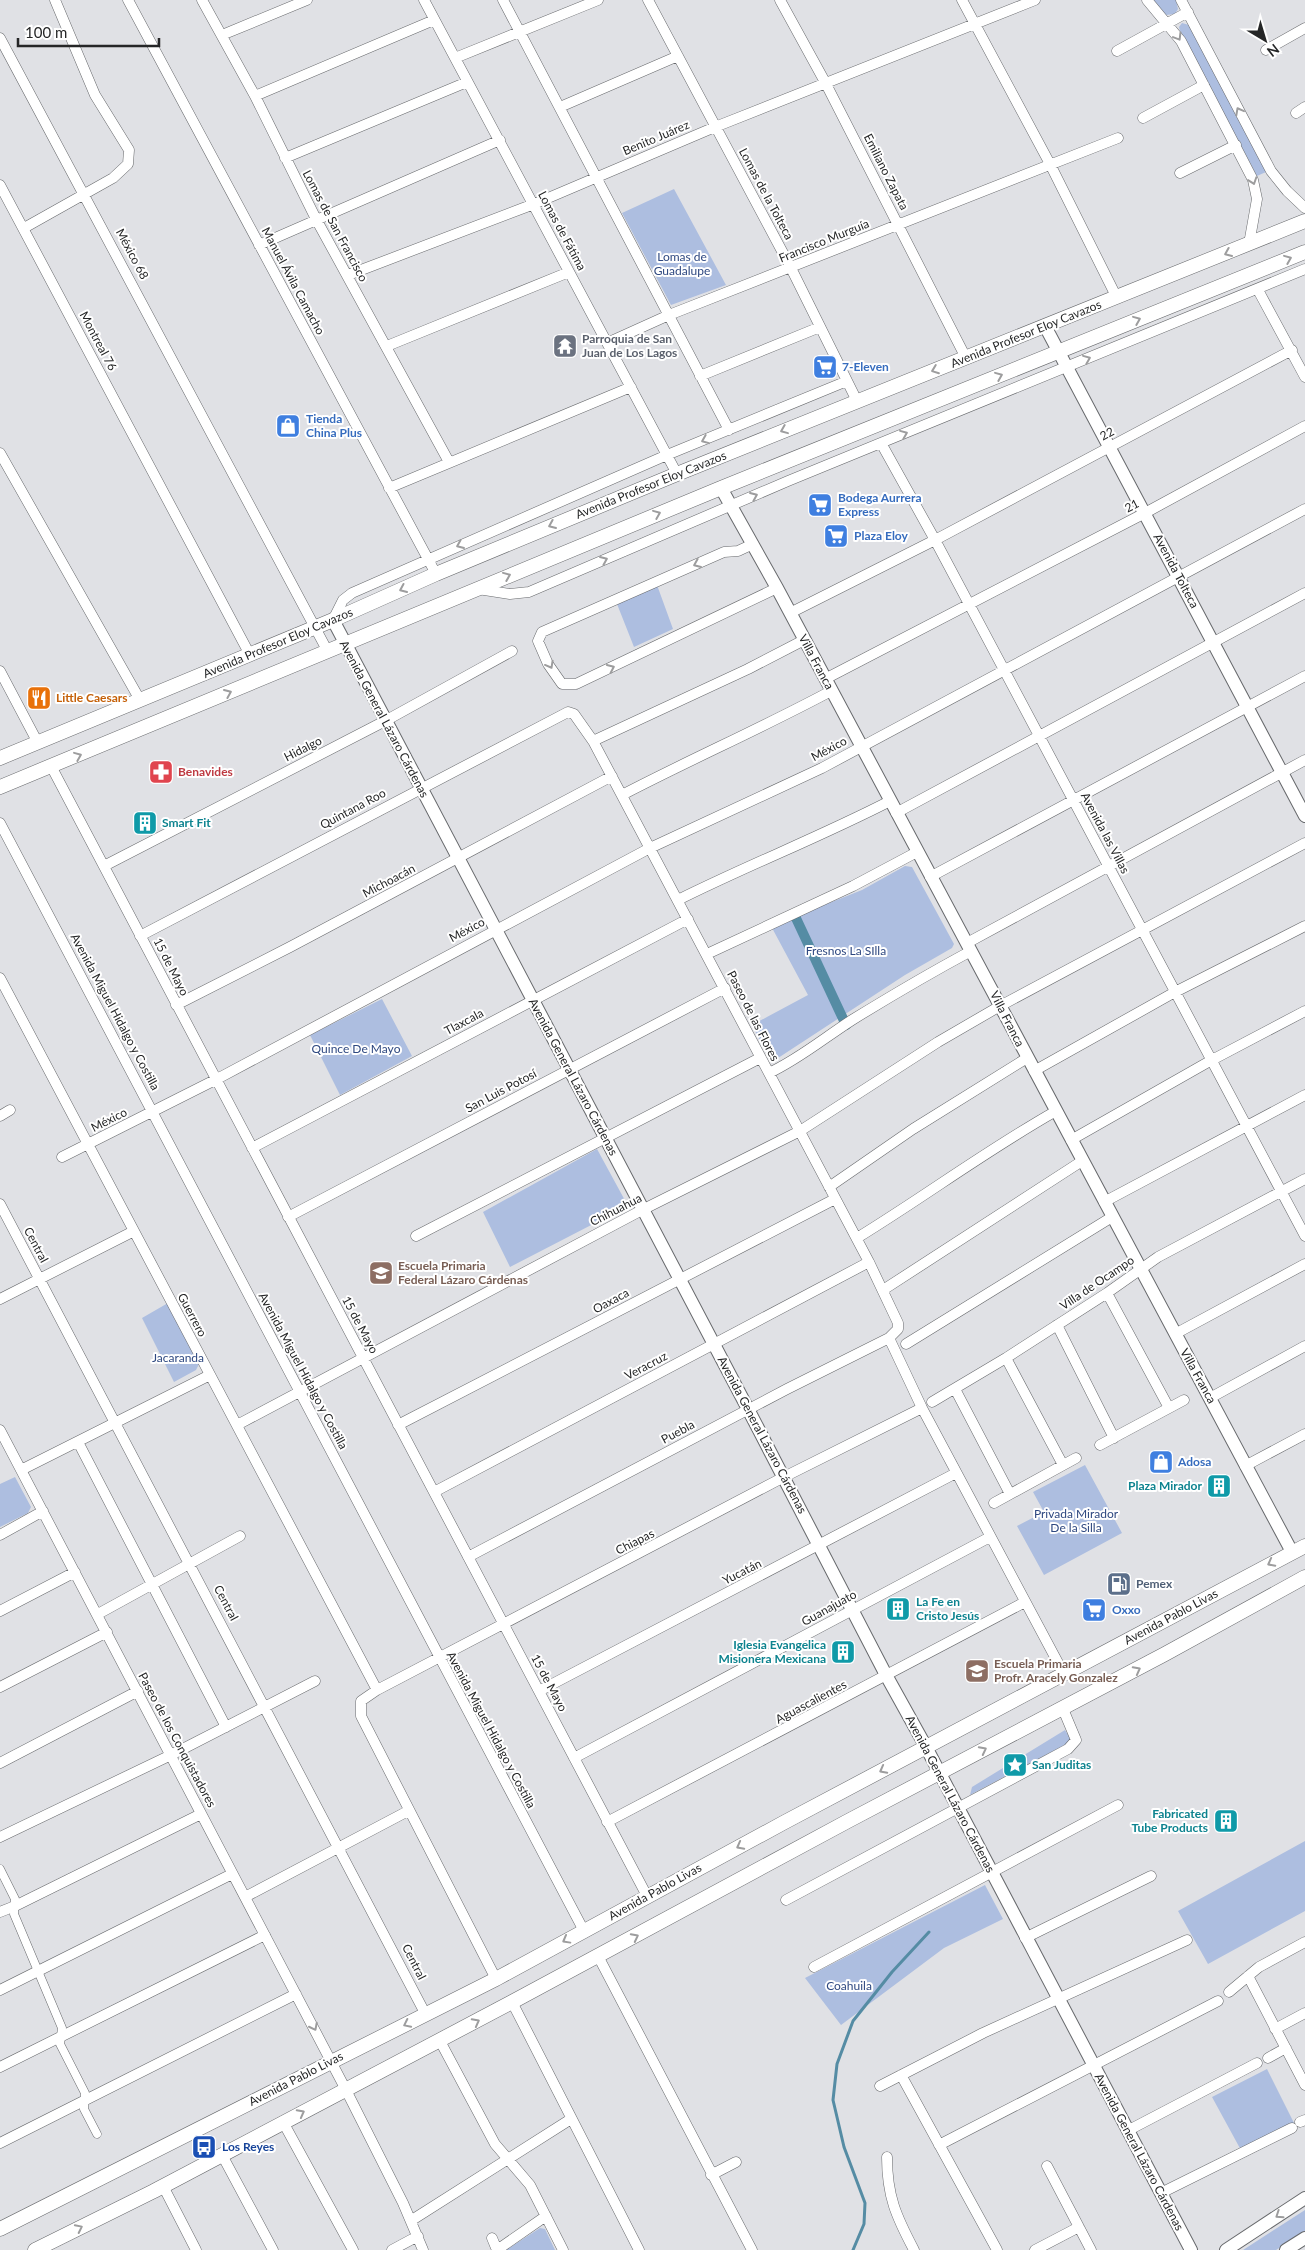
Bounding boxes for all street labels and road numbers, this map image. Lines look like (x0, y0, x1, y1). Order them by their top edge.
street label: Benito Juárez (620, 117, 692, 158)
street label: Emiliano Zapata (861, 131, 912, 213)
street label: Lomas de la Tolteca (736, 145, 797, 242)
street label: Lomas de San Francisco (300, 167, 371, 284)
street label: Lomas de Fátima (535, 188, 590, 273)
street label: Francisco Murguía (776, 216, 871, 266)
street label: Manuel Ávila Camacho (259, 224, 328, 337)
street label: México 68 (113, 226, 152, 282)
street label: Avenida Profesor Eloy Cavazos (948, 296, 1103, 371)
street label: Montreal 76 (77, 309, 120, 373)
street label: 22 (1097, 424, 1116, 443)
street label: Avenida Profesor Eloy Cavazos (573, 447, 728, 522)
street label: 21 (1122, 496, 1141, 515)
street label: Avenida Tolteca (1150, 531, 1202, 611)
street label: Avenida Profesor Eloy Cavazos (201, 604, 355, 681)
street label: Villa Franca (796, 631, 837, 692)
street label: Avenida General Lázaro Cárdenas (336, 638, 432, 800)
street label: Hidalgo (281, 733, 324, 764)
street label: México (808, 733, 849, 764)
street label: Quintana Roo (317, 785, 388, 832)
street label: Avenida las Villas (1078, 790, 1133, 876)
street label: Michoacán (360, 860, 418, 901)
street label: México (446, 914, 487, 945)
street label: Avenida Miguel Hidalgo y Costilla (68, 931, 163, 1093)
street label: 15 de Mayo (151, 935, 192, 998)
street label: Paseo de las Flores (724, 968, 783, 1064)
street label: Villa Franca (987, 988, 1028, 1049)
street label: Avenida General Lázaro Cárdenas (525, 996, 621, 1158)
street label: Tlaxcala (442, 1005, 486, 1038)
street label: San Luis Potosí (463, 1065, 540, 1116)
street label: México (88, 1104, 130, 1135)
street label: Chihuahua (587, 1190, 644, 1229)
street label: Central (21, 1224, 52, 1265)
street label: Villa de Ocampo (1057, 1252, 1137, 1313)
street label: Oaxaca (590, 1285, 632, 1316)
street label: Guerrero (175, 1290, 210, 1339)
street label: Avenida Miguel Hidalgo y Costilla (256, 1290, 351, 1452)
street label: 15 de Mayo (339, 1294, 382, 1356)
street label: Villa Franca (1177, 1346, 1220, 1406)
street label: Veracruz (622, 1348, 670, 1383)
street label: Avenida General Lázaro Cárdenas (714, 1354, 810, 1516)
street label: Puebla (658, 1417, 697, 1447)
street label: Chiapas (613, 1525, 657, 1558)
street label: Yucatán (720, 1555, 764, 1588)
street label: Central (211, 1582, 242, 1623)
street label: Guanajuato (799, 1586, 859, 1629)
street label: Avenida Pablo Livas (1121, 1586, 1220, 1648)
street label: Avenida Miguel Hidalgo y Costilla (444, 1649, 539, 1811)
street label: 15 de Mayo (528, 1652, 571, 1714)
street label: Paseo de los Conquistadores (135, 1670, 219, 1810)
street label: Aguascalientes (773, 1677, 849, 1727)
street label: Avenida General Lázaro Cárdenas (902, 1713, 998, 1875)
street label: Avenida Pablo Livas (606, 1860, 704, 1923)
street label: Central (399, 1941, 430, 1982)
street label: Avenida Pablo Livas (246, 2048, 346, 2109)
street label: Avenida General Lázaro Cárdenas (1091, 2071, 1187, 2233)

